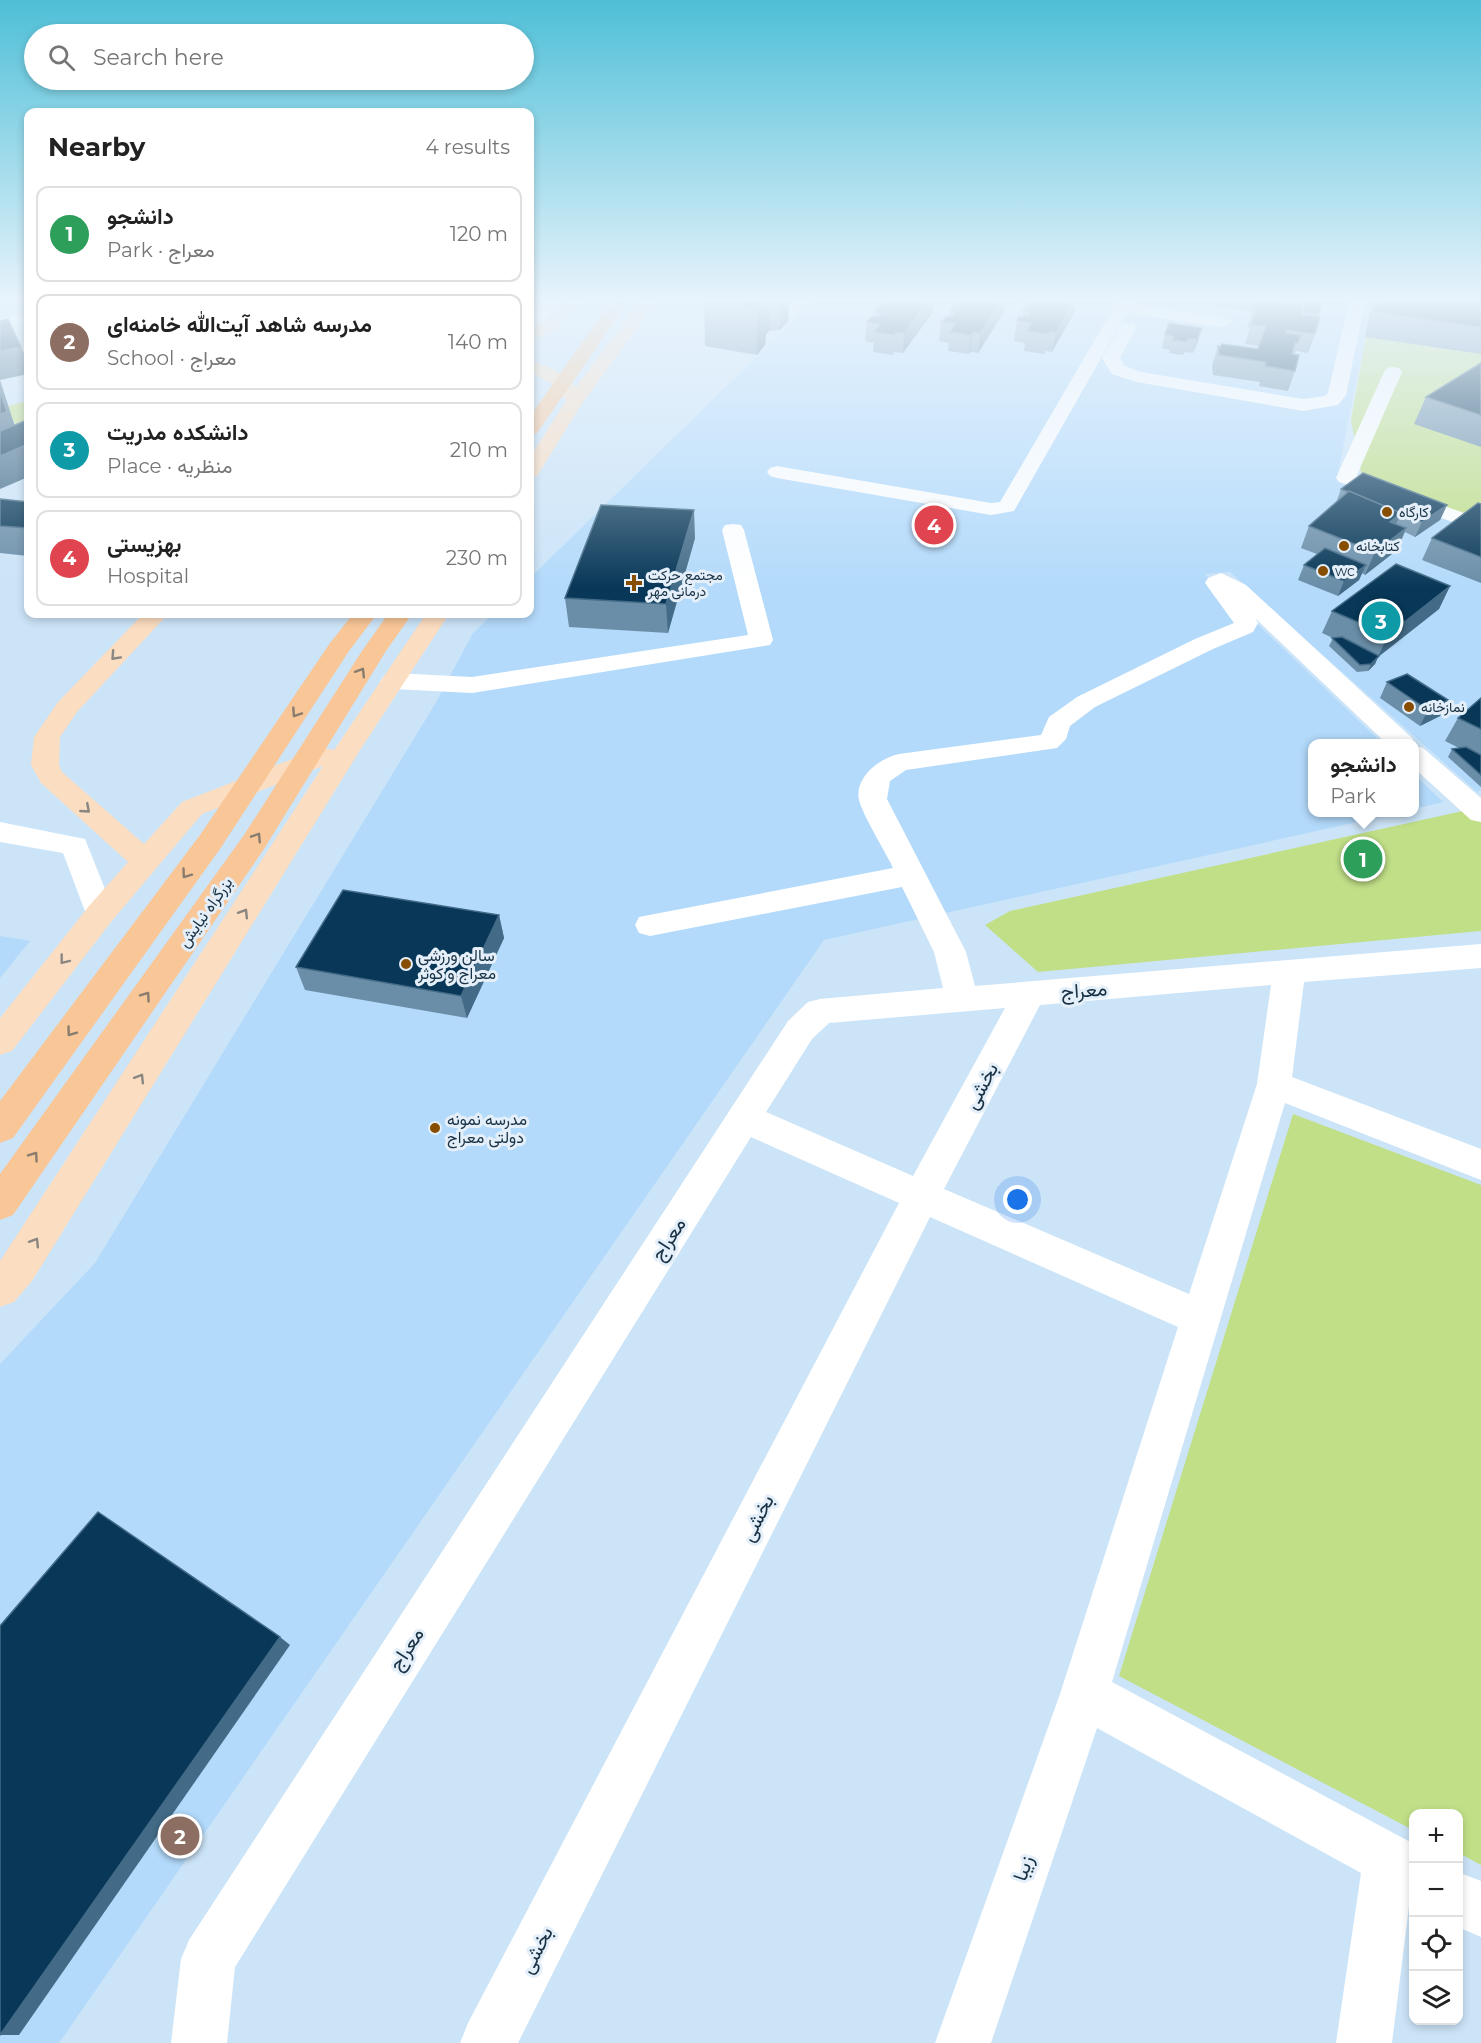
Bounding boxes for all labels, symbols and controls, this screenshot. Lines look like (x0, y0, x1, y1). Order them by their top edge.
search box (24, 24, 534, 90)
icon: search (45, 41, 78, 74)
text: Search here (93, 44, 224, 71)
text: Nearby (48, 131, 145, 163)
text: 4 results (425, 135, 510, 159)
text: دانشجو (107, 203, 174, 230)
text: 1 (66, 222, 73, 246)
text: 120 m (450, 222, 508, 246)
text: Park · معراج (107, 238, 215, 262)
text: مدرسه شاهد آیت‌الله خامنه‌ای (107, 311, 372, 338)
text: 2 (64, 330, 75, 354)
text: 140 m (448, 330, 508, 354)
text: School · معراج (107, 346, 236, 370)
text: دانشکده مدریت (107, 419, 248, 446)
text: 3 (64, 438, 75, 462)
text: 210 m (450, 438, 508, 462)
text: Place · منظریه (107, 454, 232, 478)
pin: 4 (914, 502, 954, 548)
place label: کارگاه (1399, 503, 1429, 521)
marker: کارگاه (1380, 505, 1394, 519)
text: بهزیستی (107, 531, 181, 558)
place label: کتابخانه (1356, 537, 1400, 555)
marker: کتابخانه (1337, 539, 1351, 553)
text: 4 (63, 546, 76, 570)
text: 230 m (446, 546, 508, 570)
place label: wc (1335, 562, 1355, 580)
text: Hospital (107, 564, 189, 588)
marker: wc (1316, 564, 1330, 578)
place label: مجتمع حرکت درمانی مهر (647, 566, 723, 600)
marker: مجتمع حرکت درمانی مهر (625, 574, 643, 592)
pin: 3 (1362, 598, 1400, 644)
one-way arrow (112, 649, 123, 660)
one-way arrow (354, 668, 366, 678)
place label: نمازخانه (1421, 698, 1465, 716)
marker: نمازخانه (1402, 700, 1416, 714)
one-way arrow (292, 706, 303, 717)
popup (1308, 739, 1419, 817)
text: دانشجو (1330, 751, 1397, 778)
text: Park (1330, 784, 1376, 808)
one-way arrow (79, 802, 90, 813)
one-way arrow (250, 832, 261, 843)
pin: 1 (1344, 836, 1382, 882)
one-way arrow (183, 868, 194, 879)
street label: بزرگراه نیایش (174, 873, 237, 952)
one-way arrow (237, 909, 248, 920)
place label: سالن ورزشی معراج و کوثر (417, 946, 496, 985)
one-way arrow (60, 953, 71, 964)
marker: سالن ورزشی معراج و کوثر (399, 957, 413, 971)
street label: معراج (1060, 976, 1108, 1006)
one-way arrow (139, 992, 150, 1003)
one-way arrow (67, 1025, 78, 1036)
street label: بخشی (959, 1059, 1003, 1113)
one-way arrow (132, 1074, 144, 1084)
place label: مدرسه نمونه دولتی معراج (447, 1110, 527, 1149)
marker: مدرسه نمونه دولتی معراج (428, 1121, 442, 1135)
one-way arrow (27, 1152, 38, 1163)
your location (1003, 1185, 1032, 1214)
street label: معراج (645, 1213, 692, 1266)
one-way arrow (28, 1238, 39, 1249)
street label: بخشی (735, 1491, 779, 1545)
street label: معراج (383, 1623, 430, 1676)
map controls (1409, 1809, 1463, 2025)
button: + (1409, 1809, 1463, 1863)
pin: 2 (160, 1814, 200, 1858)
street label: زیبا (1008, 1852, 1039, 1884)
button: − (1409, 1863, 1463, 1917)
button: locate (1409, 1917, 1463, 1971)
street label: بخشی (514, 1923, 558, 1977)
button: layers (1409, 1971, 1463, 2025)

